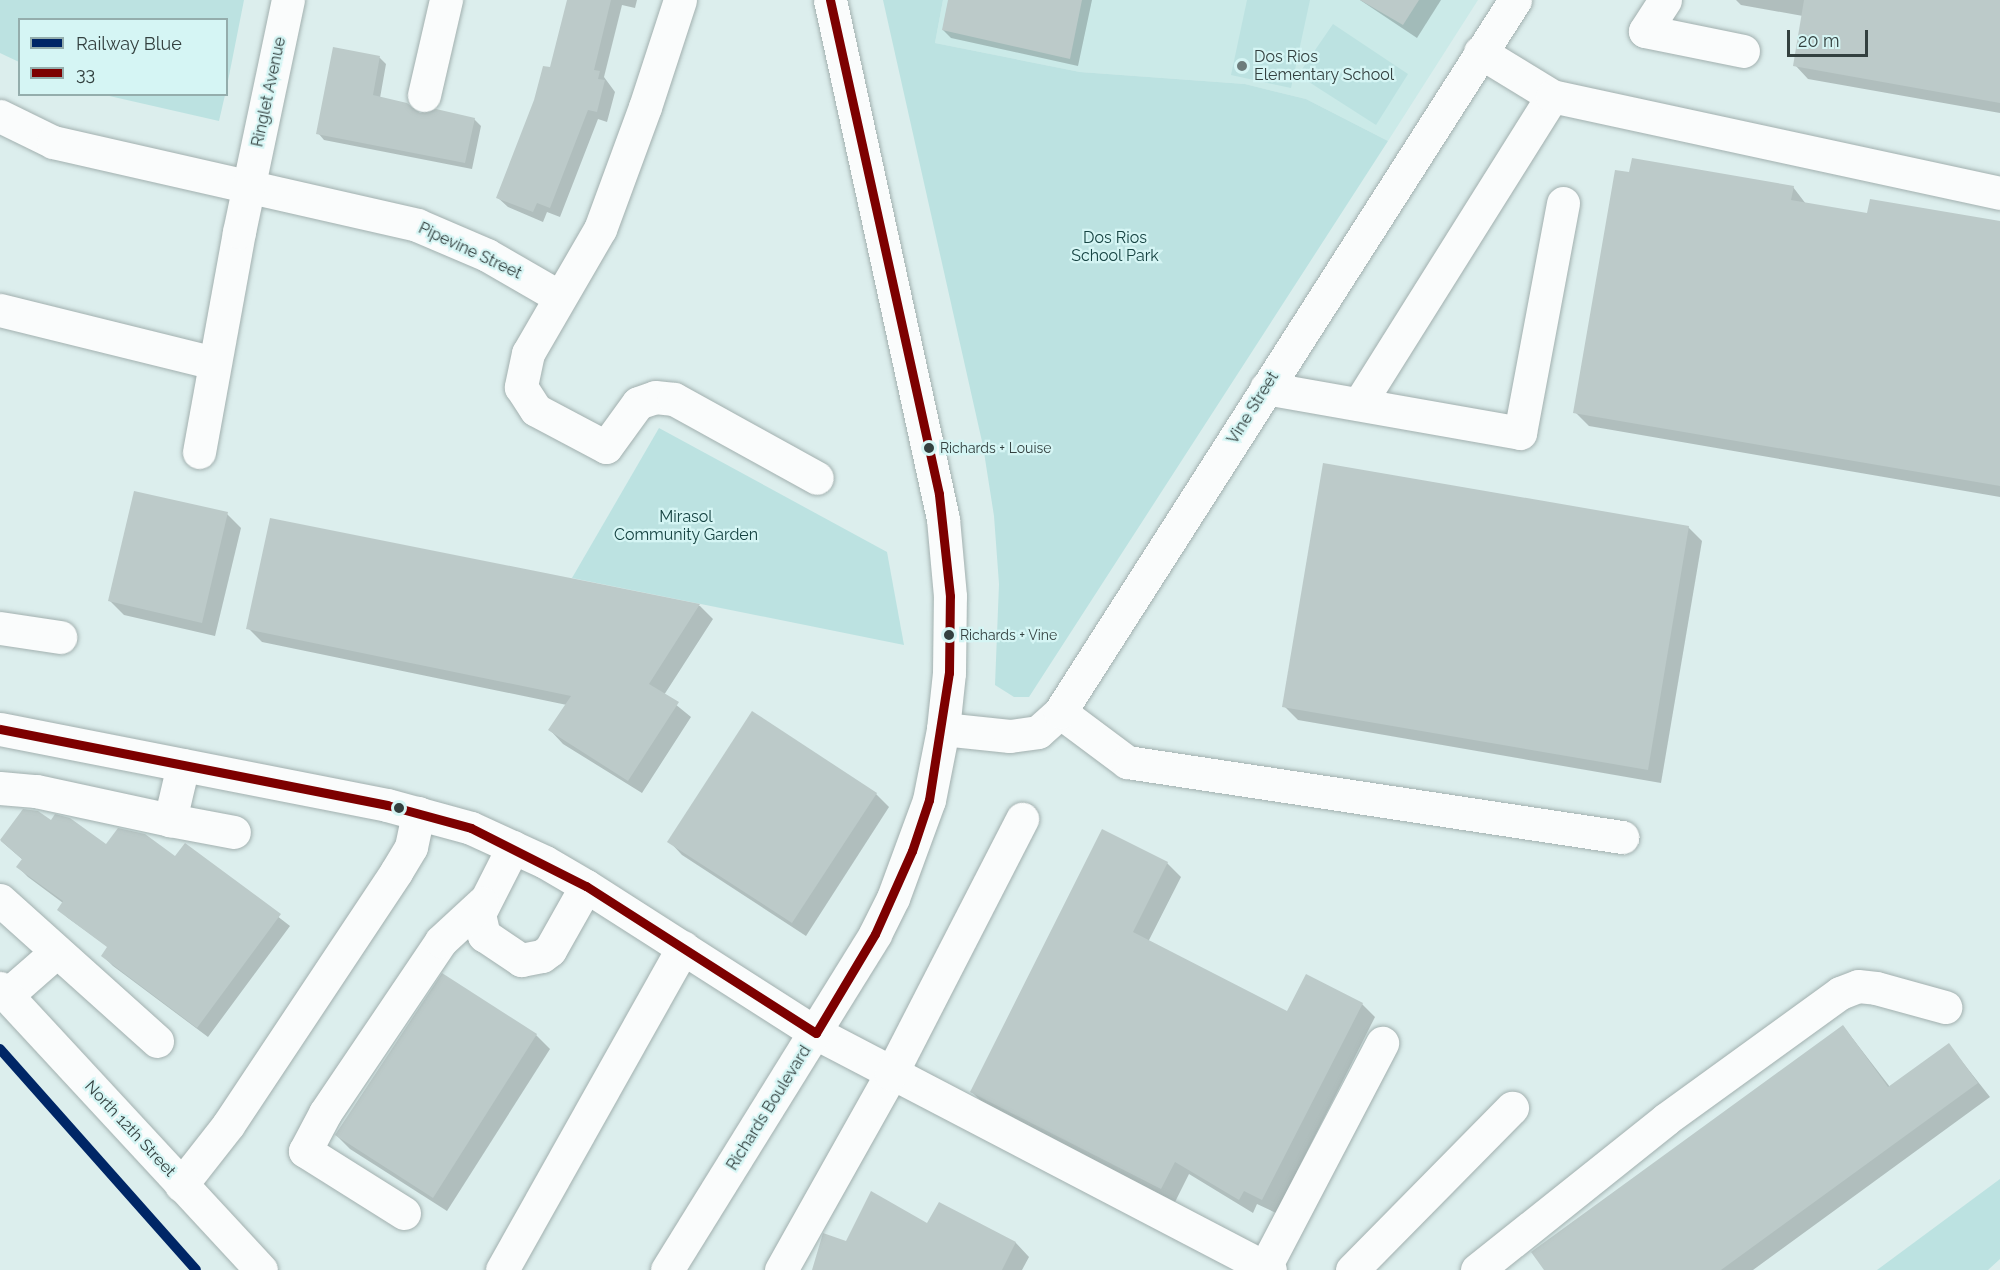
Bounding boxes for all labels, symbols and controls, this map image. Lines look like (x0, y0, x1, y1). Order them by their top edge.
legend (18, 18, 228, 96)
scale bar (1790, 18, 1871, 56)
text: 20 m (1798, 30, 1840, 51)
text: Railway Blue (76, 33, 182, 54)
street label: Ringlet Avenue (248, 35, 290, 149)
place label: Dos Rios Elementary School (1254, 47, 1394, 85)
marker: Dos Rios Elementary School (1235, 59, 1249, 73)
text: 33 (76, 63, 95, 84)
street label: Pipevine Street (415, 219, 525, 283)
park label: Dos Rios School Park (1071, 228, 1159, 266)
street label: Vine Street (1223, 368, 1283, 448)
place label: Richards + Louise (940, 440, 1051, 456)
marker: Richards + Louise (923, 442, 935, 454)
park label: Mirasol Community Garden (614, 507, 758, 545)
place label: Richards + Vine (960, 627, 1058, 643)
marker: Richards + Vine (943, 629, 955, 641)
unlabelled marker (393, 802, 405, 814)
street label: Richards Boulevard (723, 1042, 815, 1174)
street label: North 12th Street (81, 1077, 179, 1181)

